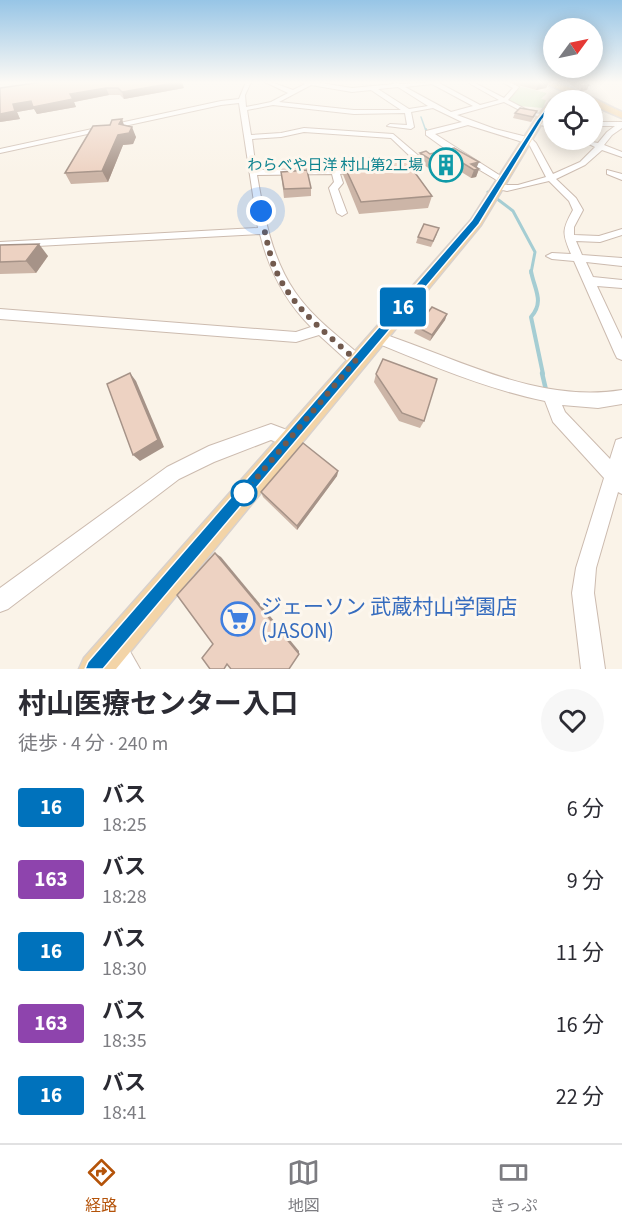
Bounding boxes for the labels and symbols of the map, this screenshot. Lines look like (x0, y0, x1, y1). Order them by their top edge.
north arrow (543, 18, 603, 78)
building icon: わらべや日洋 村山第2工場 (428, 147, 464, 183)
place label: わらべや日洋 村山第2工場 (248, 155, 423, 176)
your location (246, 196, 276, 226)
line badge: 16 (376, 288, 430, 326)
unlabelled marker (231, 480, 257, 506)
place label: ジェーソン 武蔵村山学園店 (JASON) (261, 592, 517, 646)
supermarket icon: ジェーソン 武蔵村山学園店 (JASON) (220, 601, 256, 637)

